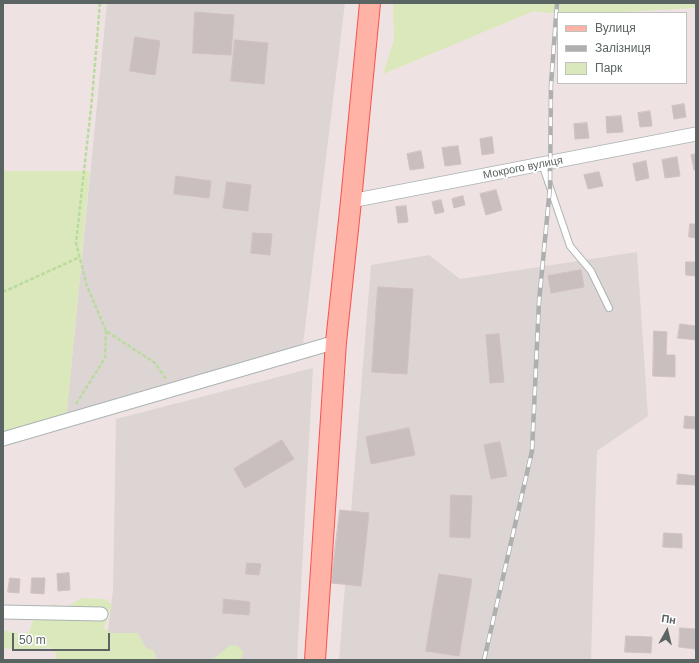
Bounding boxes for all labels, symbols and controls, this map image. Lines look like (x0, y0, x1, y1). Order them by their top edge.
legend (557, 12, 687, 84)
text: Вулиця (595, 21, 636, 35)
text: Залізниця (595, 41, 651, 55)
text: Парк (595, 61, 622, 75)
street label: Мокрого вулиця (482, 154, 564, 182)
north arrow (647, 611, 687, 651)
text: Пн (661, 612, 677, 626)
scale bar (14, 625, 112, 651)
text: 50 m (19, 633, 46, 647)

